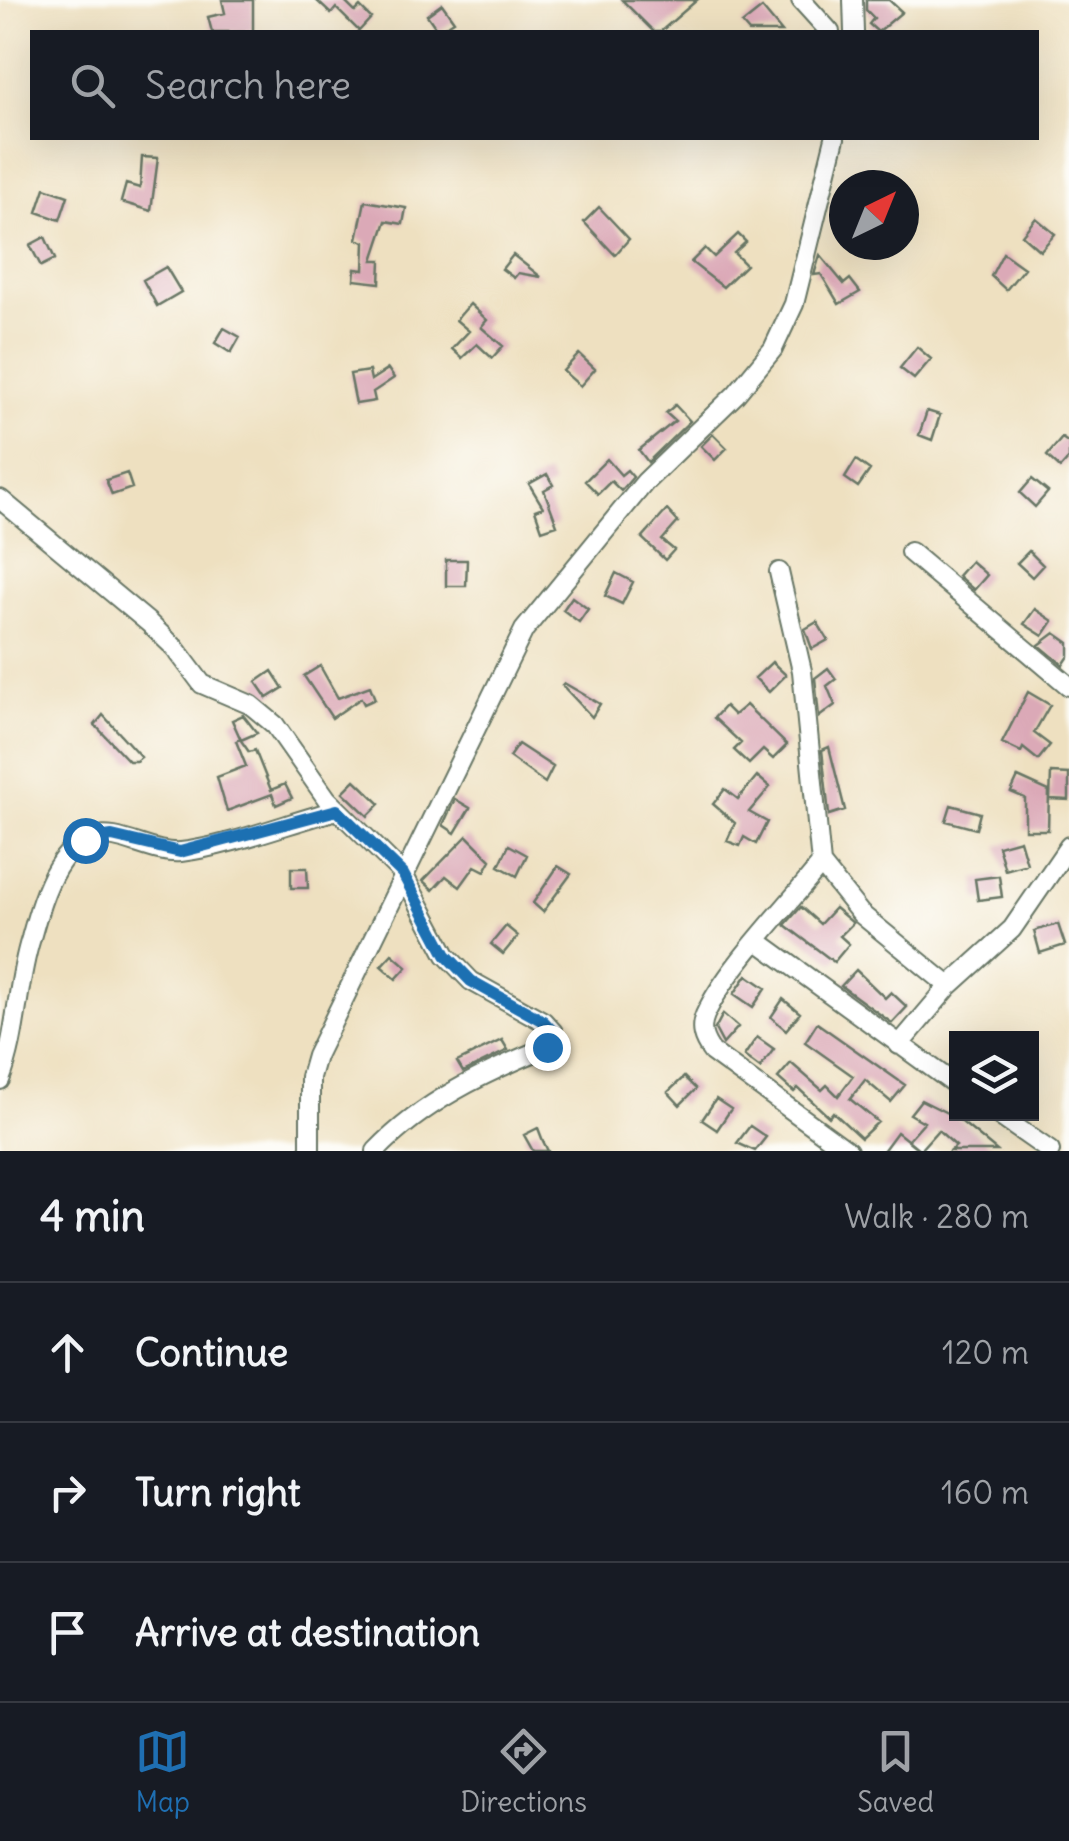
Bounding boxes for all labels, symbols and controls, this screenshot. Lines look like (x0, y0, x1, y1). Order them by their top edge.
search box (30, 30, 1039, 140)
icon: search (65, 58, 120, 113)
text: Search here (145, 62, 351, 109)
north arrow (829, 170, 919, 260)
route start (63, 818, 109, 864)
route end (525, 1025, 571, 1071)
map controls (949, 1031, 1039, 1121)
button: layers (949, 1031, 1039, 1121)
text: 4 min (40, 1190, 145, 1242)
text: Walk · 280 m (844, 1196, 1029, 1237)
icon: ahead (40, 1325, 95, 1380)
text: Continue (135, 1329, 288, 1376)
text: 120 m (942, 1332, 1029, 1373)
icon: right (40, 1465, 95, 1520)
text: Turn right (135, 1469, 301, 1516)
text: 160 m (941, 1472, 1029, 1513)
icon: arrive (40, 1605, 95, 1660)
text: Arrive at destination (135, 1609, 480, 1656)
tab: Map (135, 1724, 190, 1820)
tab: Directions (460, 1724, 587, 1820)
tab: Saved (857, 1724, 934, 1820)

